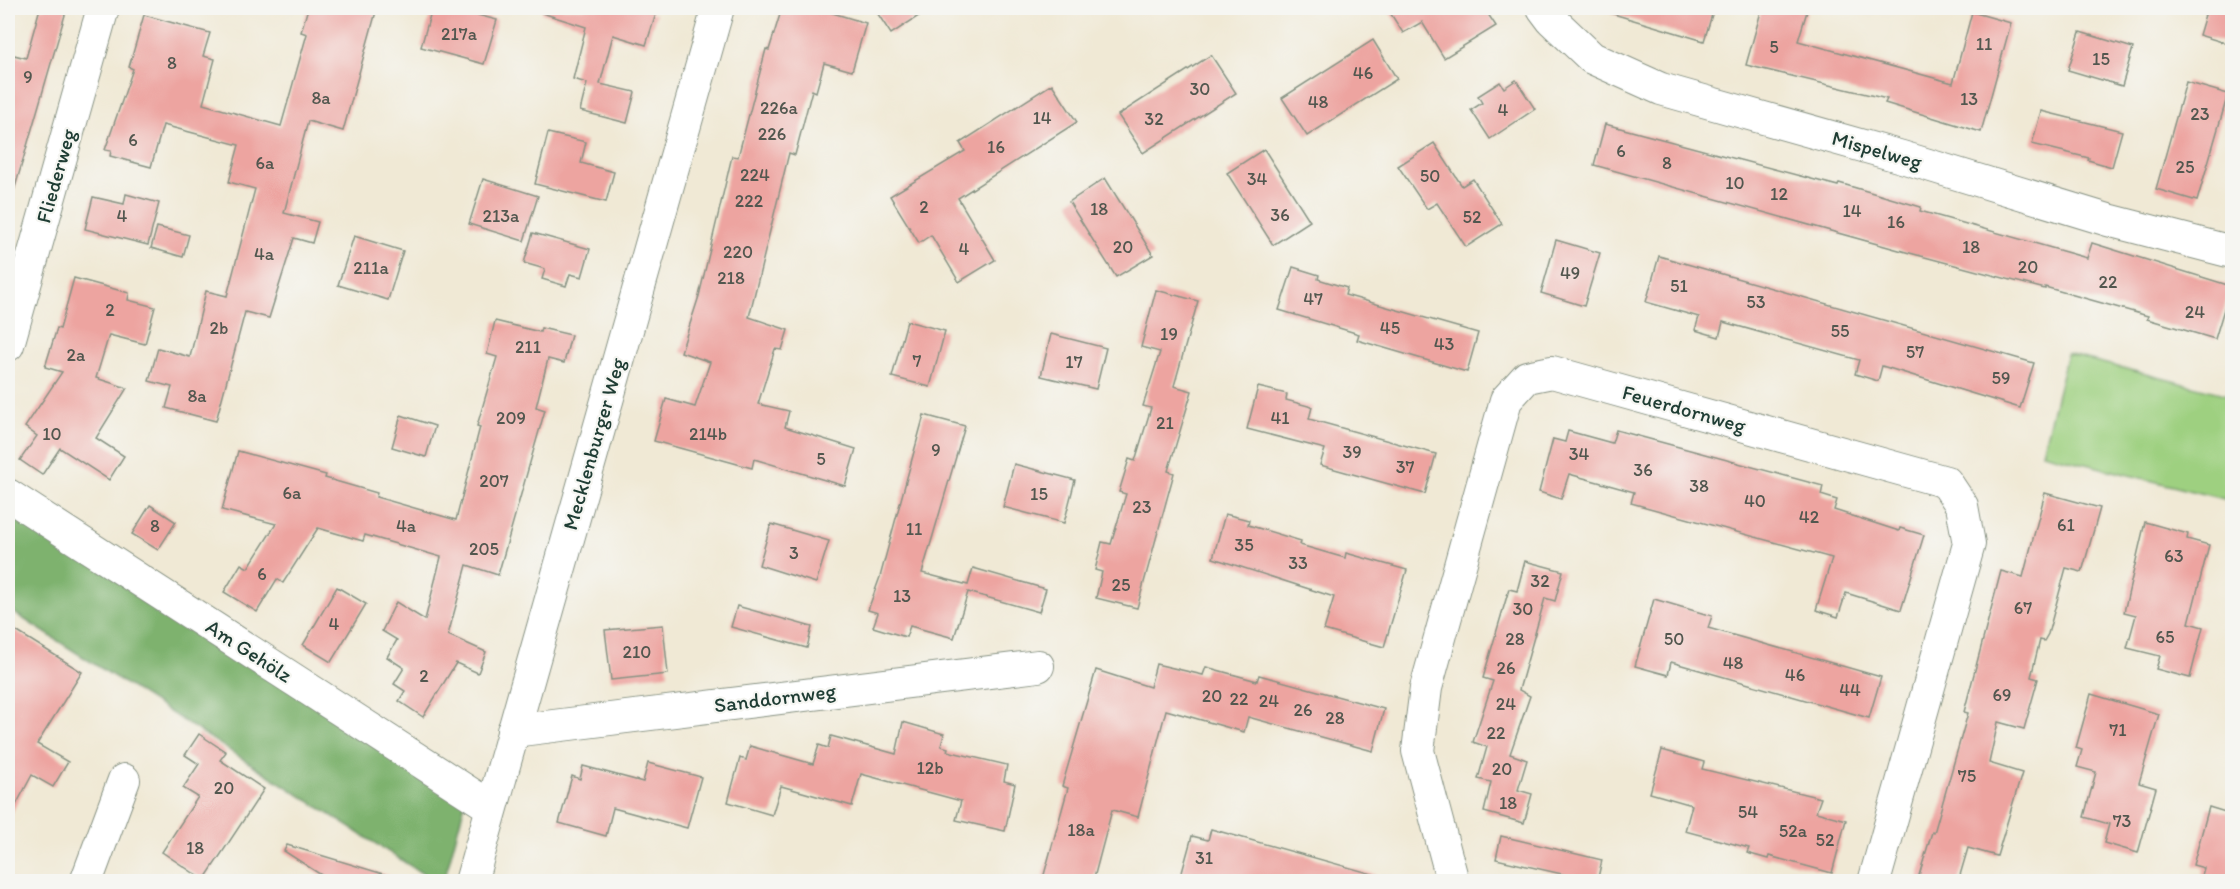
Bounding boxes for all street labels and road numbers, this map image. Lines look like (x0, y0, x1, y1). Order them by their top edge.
street label: Mispelweg (1829, 125, 1925, 174)
street label: Fliederweg (30, 126, 81, 226)
street label: Mecklenburger Weg (557, 355, 630, 533)
street label: Feuerdornweg (1620, 379, 1749, 438)
street label: Am Gehölz (202, 614, 297, 688)
street label: Sanddornweg (713, 678, 838, 717)

